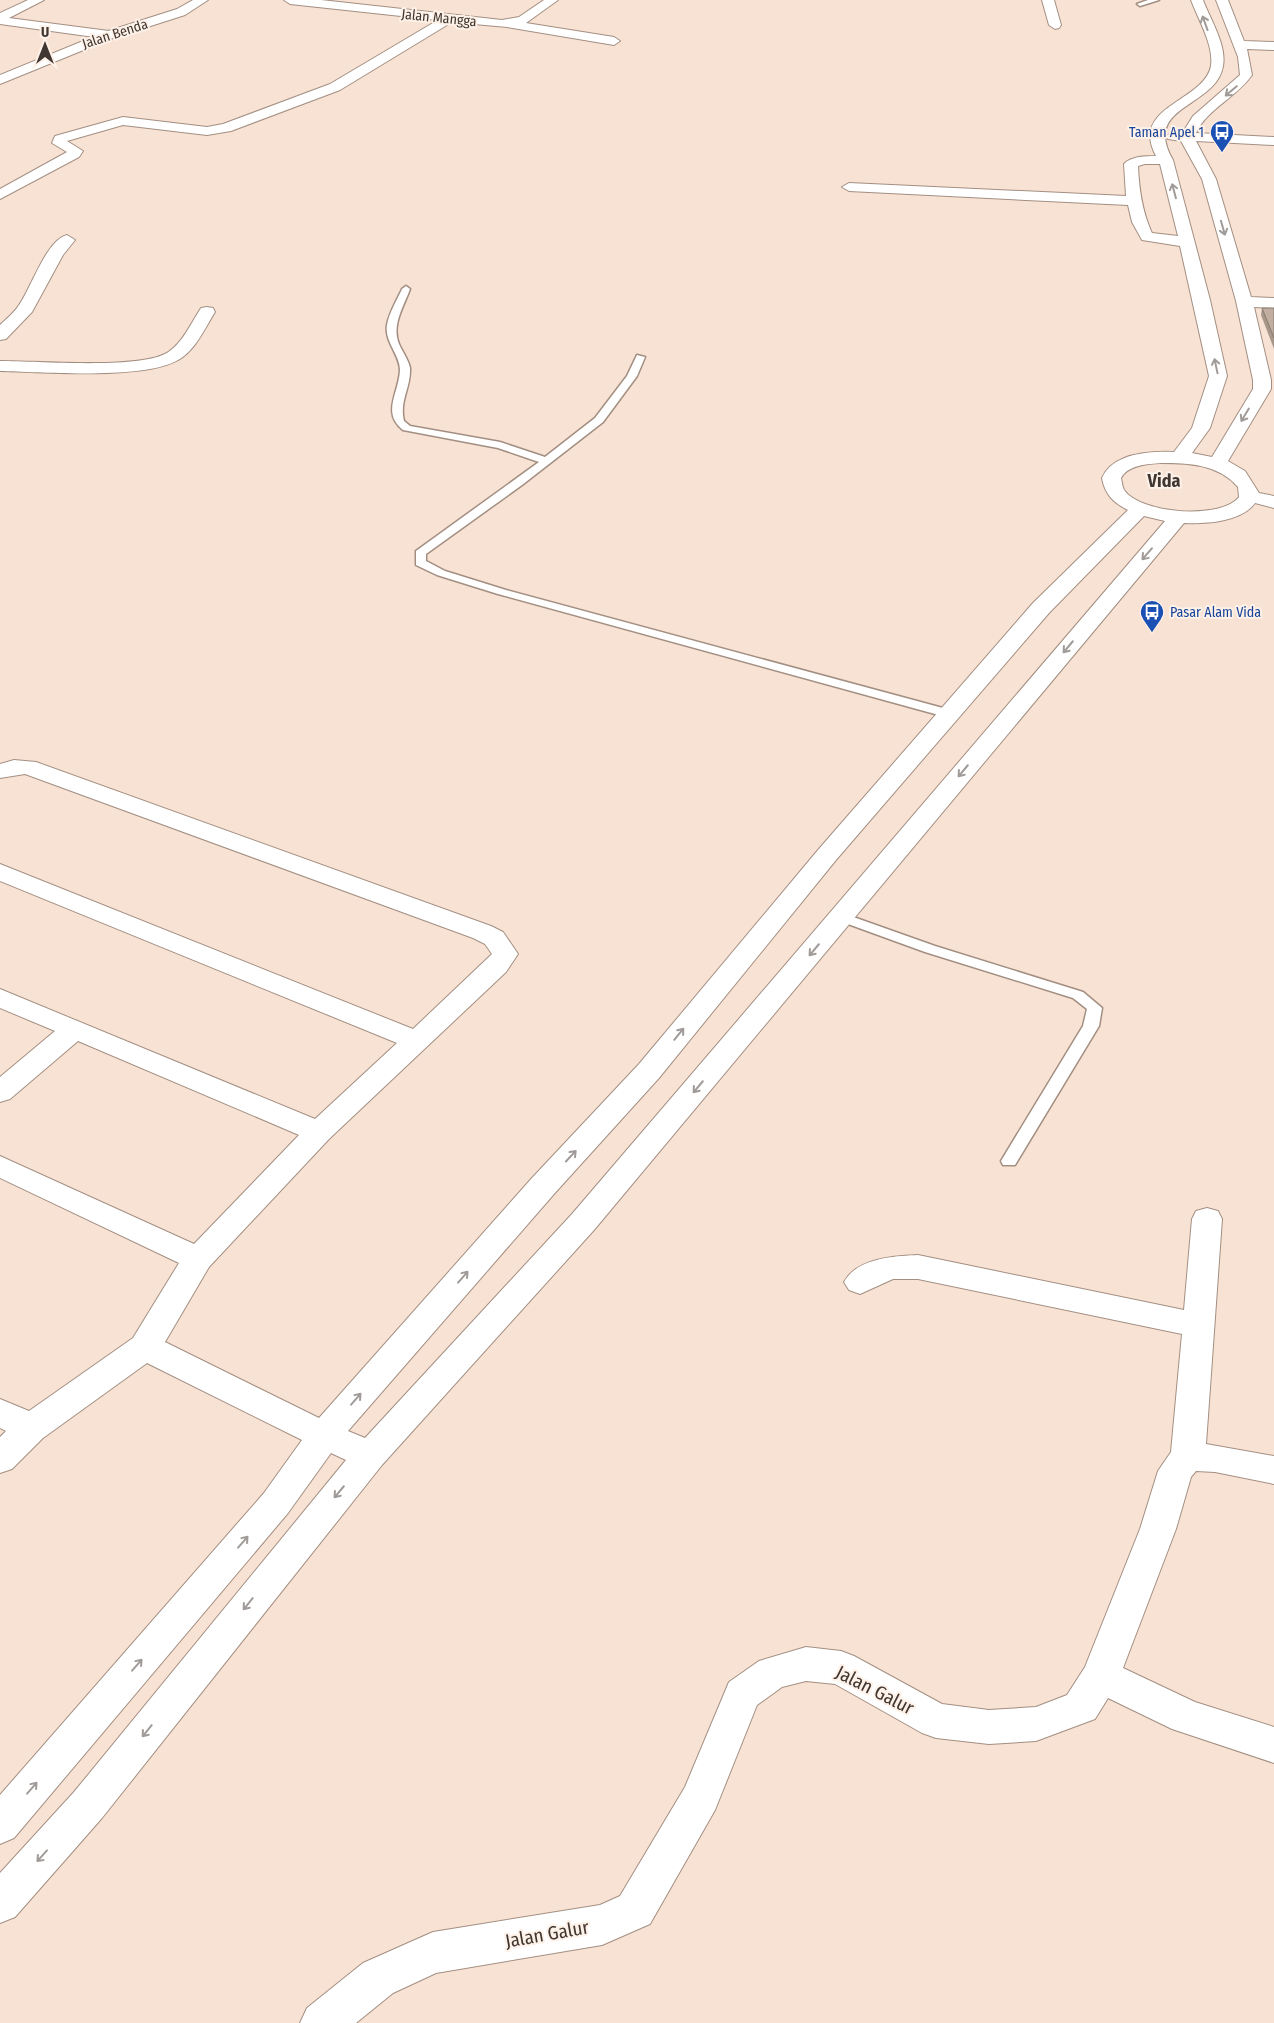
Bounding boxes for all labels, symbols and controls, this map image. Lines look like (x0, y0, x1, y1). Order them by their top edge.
street label: Jalan Mangga (400, 6, 478, 30)
street label: Jalan Benda (80, 15, 150, 53)
one-way arrow (1200, 15, 1210, 31)
north arrow (20, 20, 70, 70)
text: U (41, 24, 49, 41)
one-way arrow (1225, 85, 1238, 96)
bus stop icon: Taman Apel 1 (1209, 119, 1235, 153)
place label: Taman Apel 1 (1129, 124, 1204, 141)
one-way arrow (1169, 183, 1178, 199)
one-way arrow (1218, 219, 1228, 235)
one-way arrow (1211, 358, 1220, 374)
one-way arrow (1240, 407, 1250, 421)
district label: Vida (1147, 470, 1180, 492)
one-way arrow (1141, 547, 1153, 560)
bus stop icon: Pasar Alam Vida (1139, 599, 1165, 633)
place label: Pasar Alam Vida (1170, 604, 1261, 621)
one-way arrow (1062, 640, 1073, 653)
one-way arrow (958, 765, 969, 778)
one-way arrow (809, 943, 820, 956)
one-way arrow (674, 1028, 685, 1041)
one-way arrow (692, 1081, 704, 1094)
one-way arrow (565, 1149, 577, 1162)
one-way arrow (457, 1271, 469, 1284)
one-way arrow (350, 1393, 362, 1406)
one-way arrow (334, 1486, 345, 1499)
one-way arrow (238, 1535, 249, 1548)
one-way arrow (243, 1597, 254, 1610)
one-way arrow (132, 1659, 143, 1672)
street label: Jalan Galur (832, 1661, 918, 1720)
one-way arrow (141, 1724, 152, 1737)
one-way arrow (26, 1782, 37, 1795)
one-way arrow (37, 1849, 48, 1862)
street label: Jalan Galur (503, 1915, 591, 1953)

